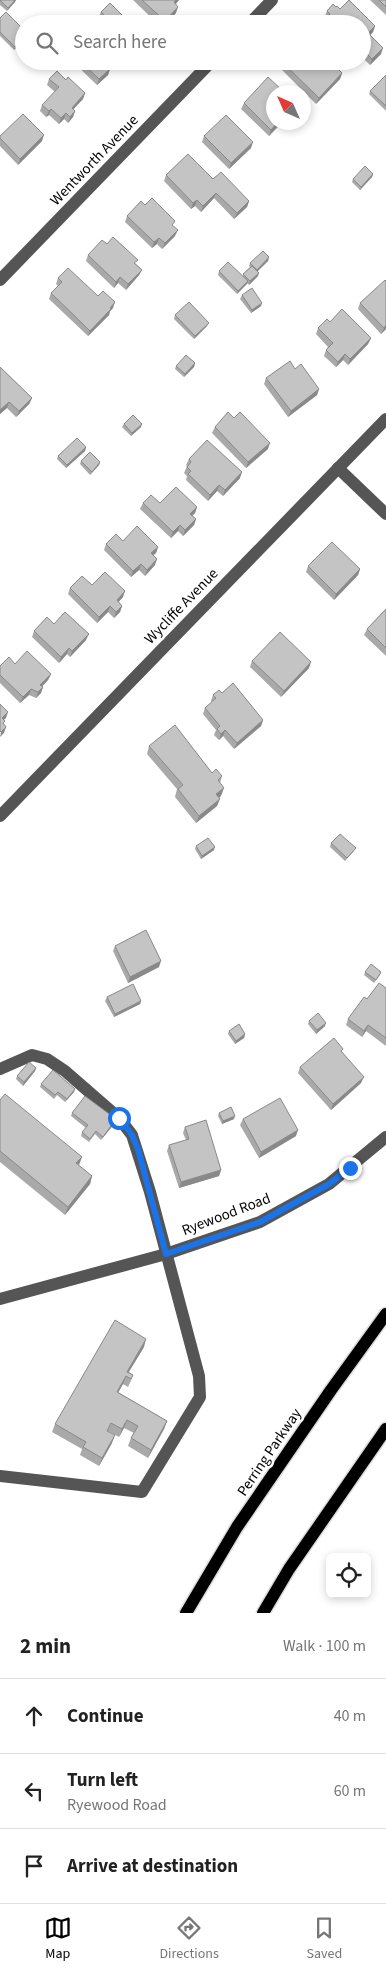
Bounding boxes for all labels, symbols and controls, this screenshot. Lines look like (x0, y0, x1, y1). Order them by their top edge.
search box (15, 15, 371, 70)
icon: search (33, 29, 61, 57)
text: Search here (73, 29, 167, 56)
north arrow (266, 85, 311, 130)
street label: Wentworth Avenue (45, 110, 143, 210)
street label: Wycliffe Avenue (140, 564, 223, 649)
route start (108, 1107, 131, 1130)
route end (339, 1157, 362, 1180)
street label: Ryewood Road (179, 1188, 274, 1241)
street label: Perring Parkway (232, 1404, 307, 1500)
map controls (326, 1553, 371, 1598)
button: locate (326, 1553, 371, 1598)
text: 2 min (20, 1631, 71, 1661)
text: Walk · 100 m (283, 1635, 366, 1657)
icon: ahead (20, 1702, 48, 1730)
text: Continue (67, 1703, 144, 1730)
text: 40 m (334, 1705, 366, 1727)
text: Turn left (67, 1767, 138, 1794)
icon: left (20, 1777, 48, 1805)
text: 60 m (334, 1780, 366, 1802)
text: Ryewood Road (67, 1794, 167, 1816)
icon: arrive (20, 1852, 48, 1880)
text: Arrive at destination (67, 1853, 238, 1880)
tab: Map (44, 1914, 72, 1964)
tab: Directions (160, 1914, 219, 1964)
tab: Saved (306, 1914, 342, 1964)

